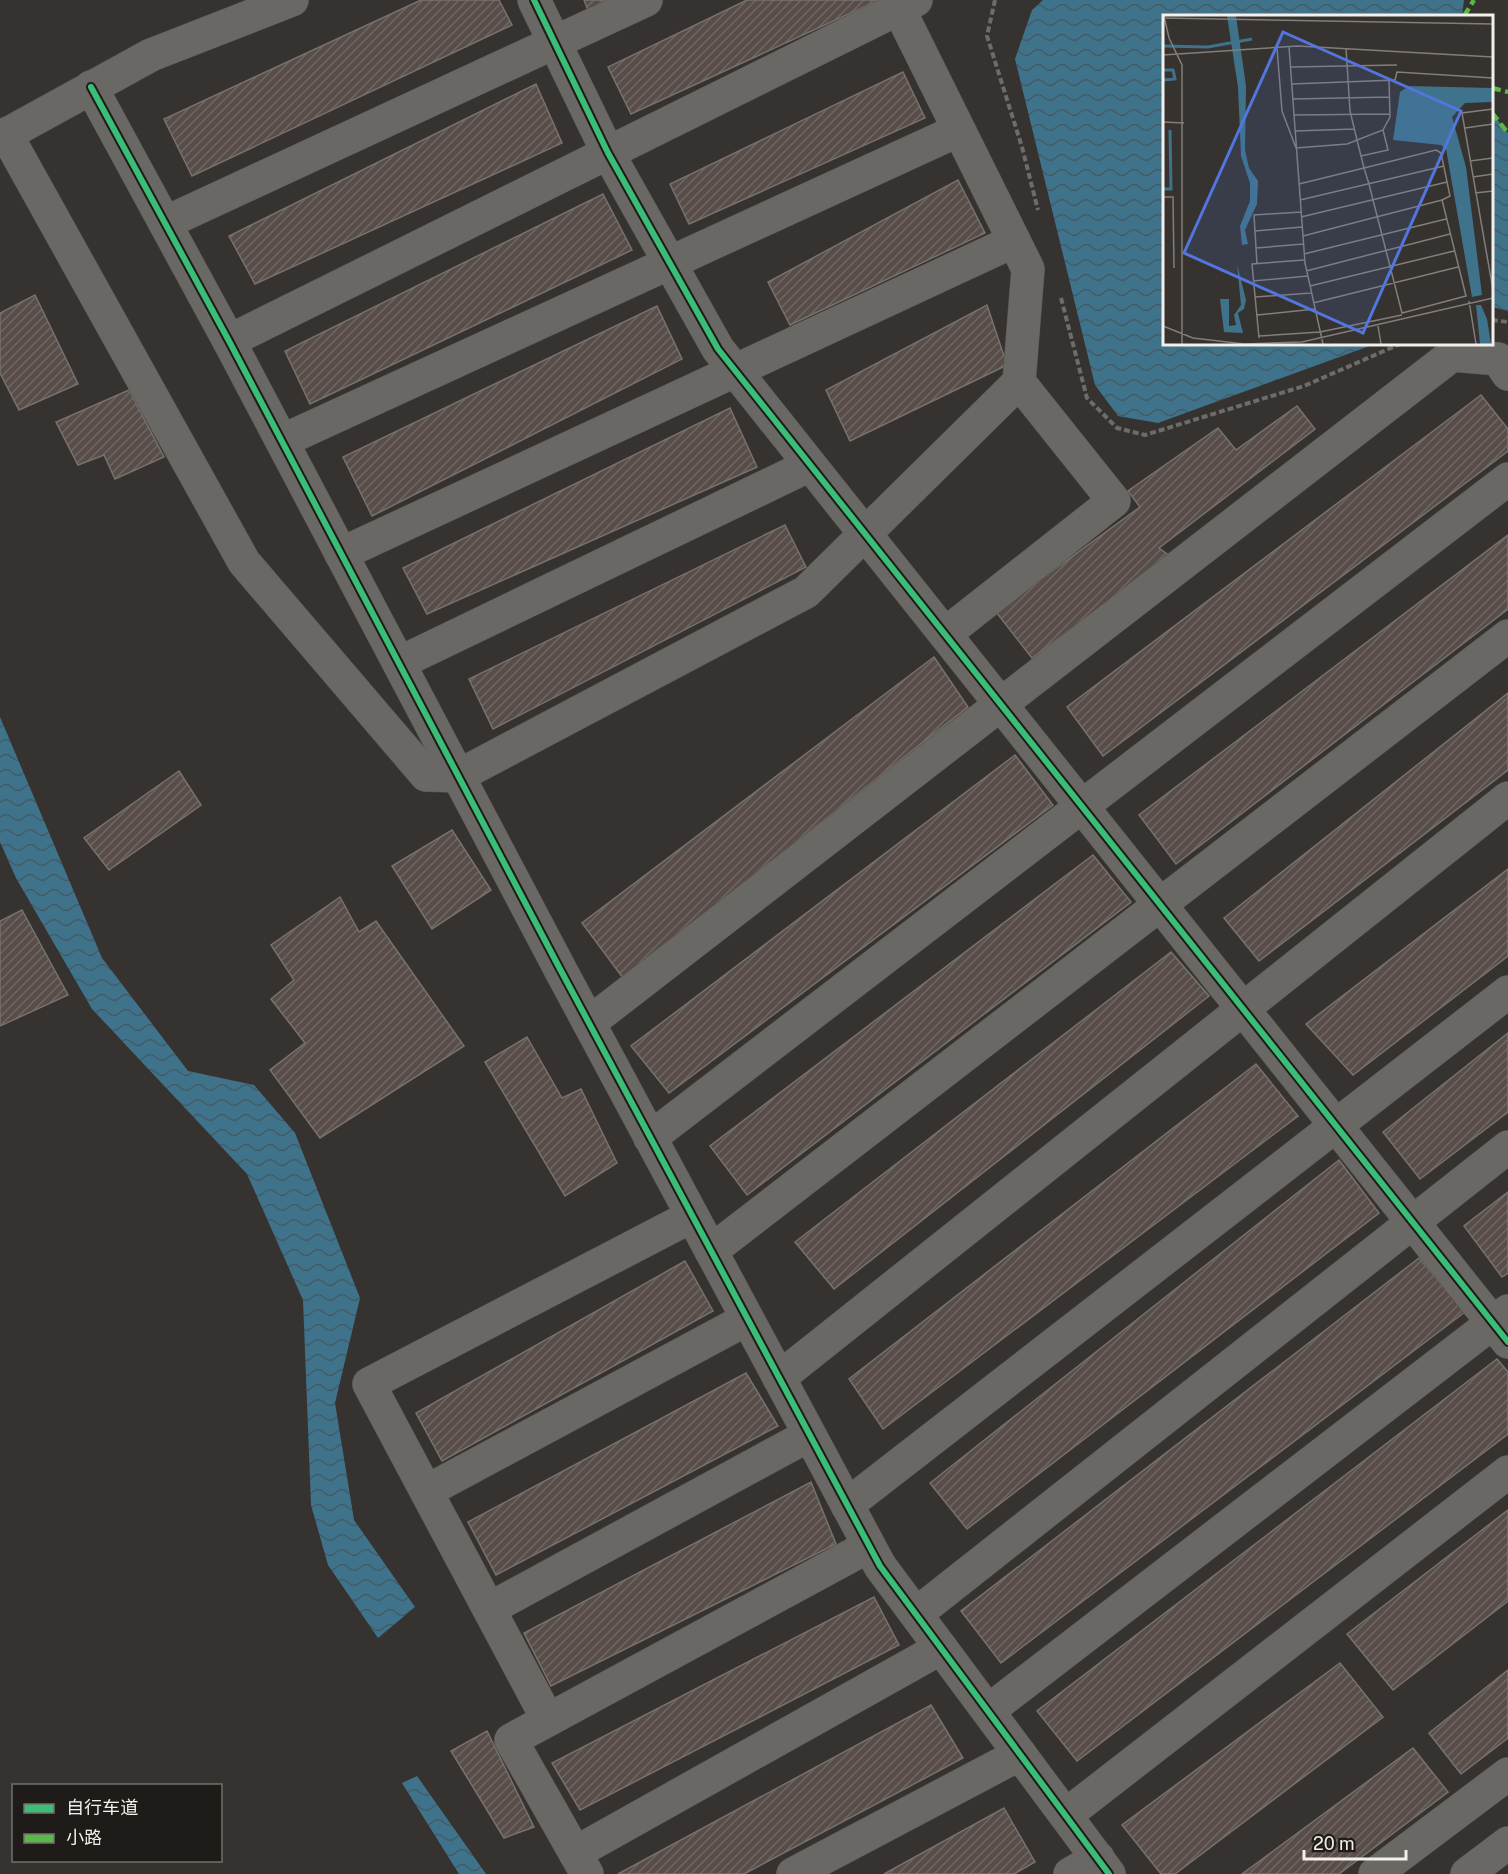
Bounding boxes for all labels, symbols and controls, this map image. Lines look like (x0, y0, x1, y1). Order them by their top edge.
inset map (1163, 15, 1493, 345)
legend (12, 1784, 222, 1862)
text: 自行车道 (66, 1797, 138, 1818)
scale bar (1304, 1823, 1406, 1861)
text: 小路 (66, 1827, 102, 1848)
text: 20 m (1313, 1833, 1355, 1854)

